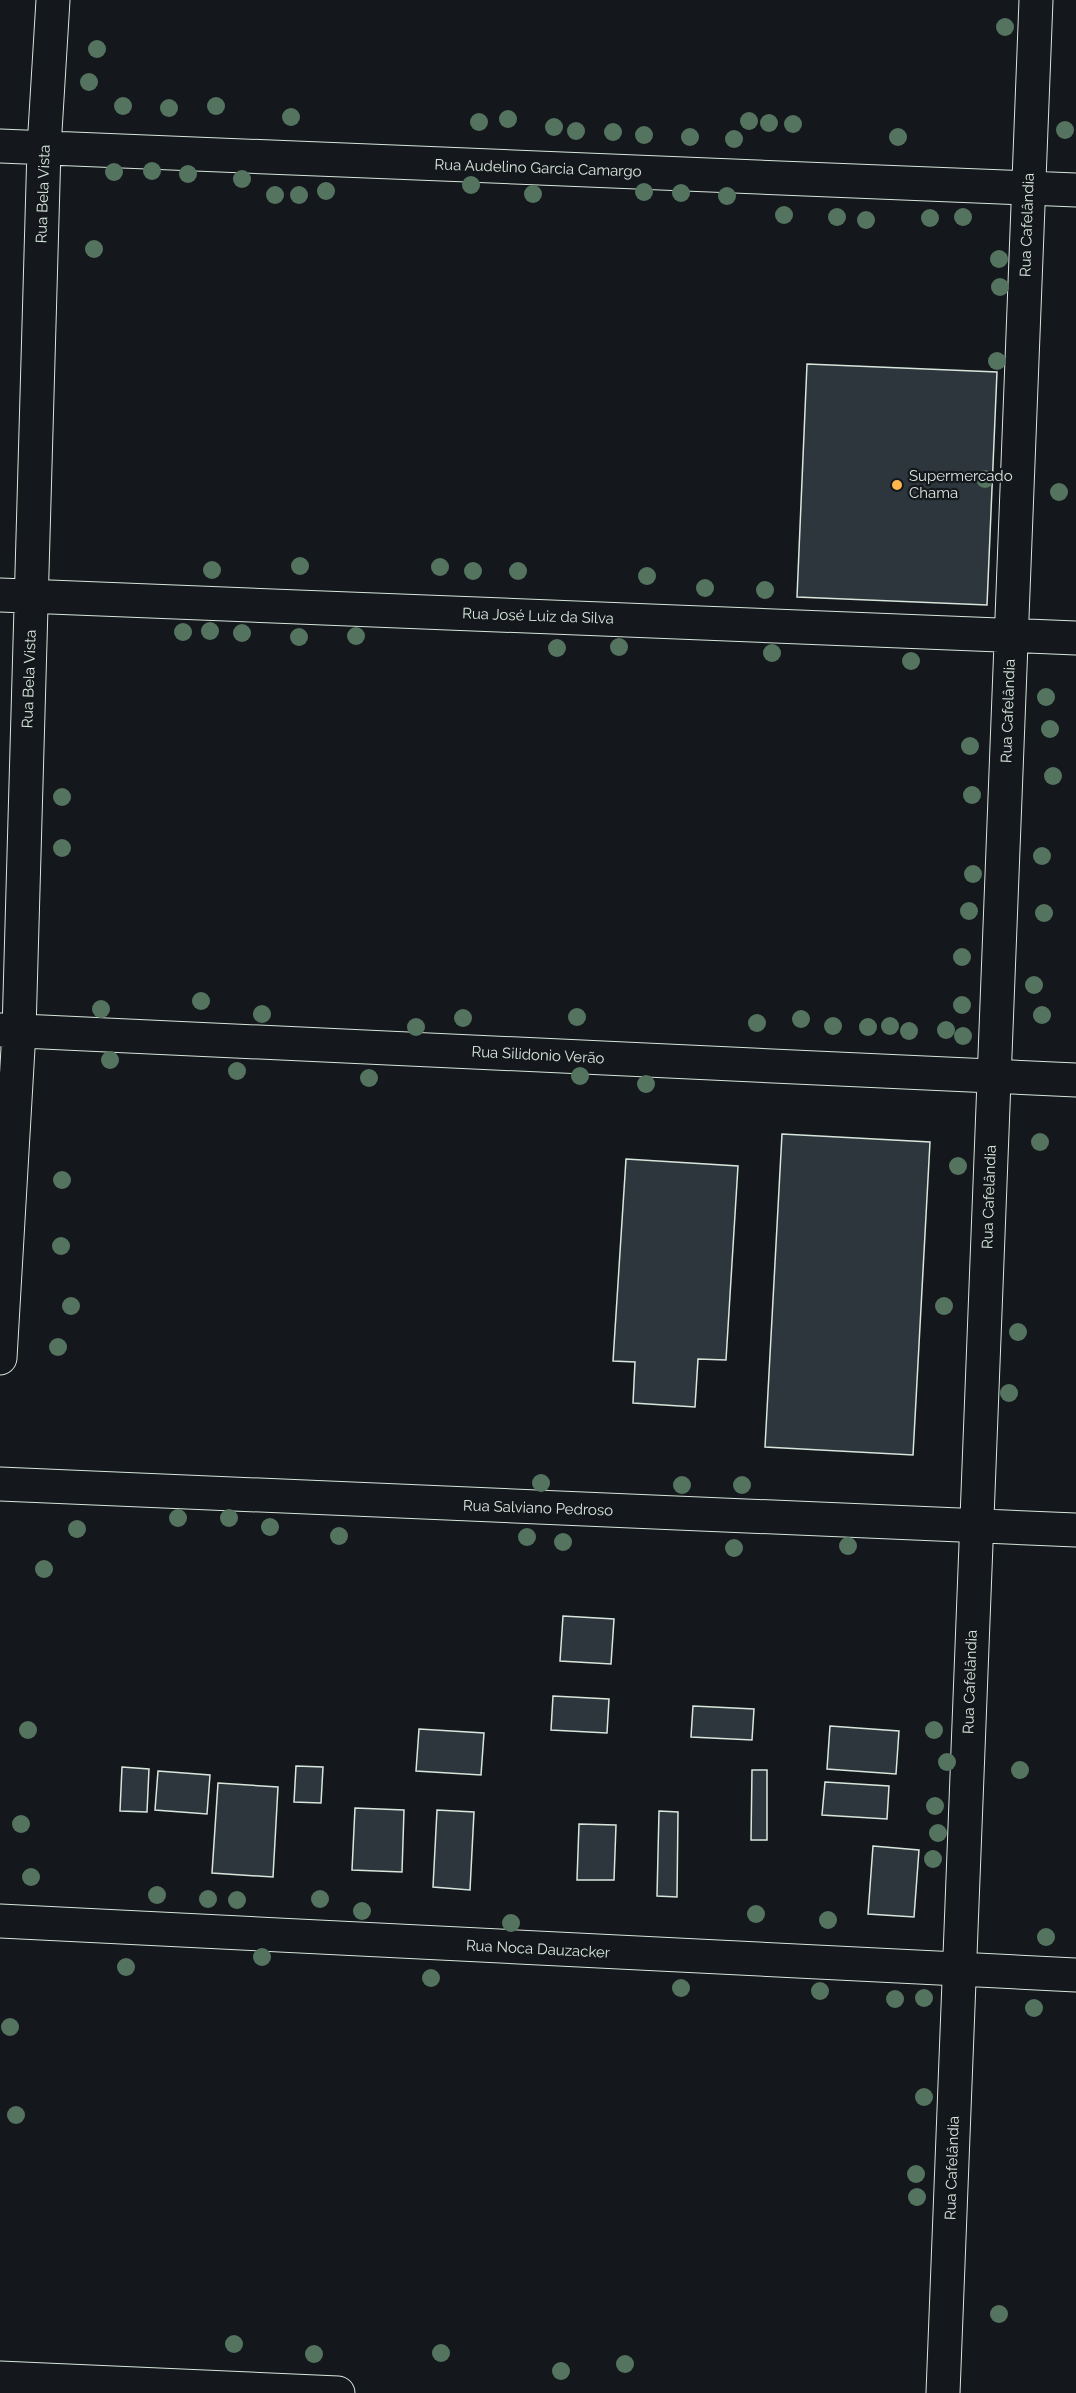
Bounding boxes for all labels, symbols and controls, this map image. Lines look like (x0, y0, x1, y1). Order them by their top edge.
street label: Rua Bela Vista (32, 144, 54, 244)
street label: Rua Audelino Garcia Camargo (434, 155, 642, 181)
street label: Rua Cafelândia (1016, 173, 1038, 277)
place label: Supermercado Chama (909, 467, 1013, 502)
marker: Supermercado Chama (890, 478, 904, 492)
street label: Rua José Luiz da Silva (462, 604, 614, 628)
street label: Rua Bela Vista (18, 629, 40, 729)
street label: Rua Cafelândia (997, 659, 1019, 763)
street label: Rua Silidonio Verão (471, 1043, 605, 1067)
street label: Rua Cafelândia (978, 1145, 1000, 1249)
street label: Rua Salviano Pedroso (463, 1496, 613, 1520)
street label: Rua Cafelândia (959, 1630, 981, 1734)
street label: Rua Noca Dauzacker (465, 1936, 611, 1962)
street label: Rua Cafelândia (941, 2116, 963, 2220)

